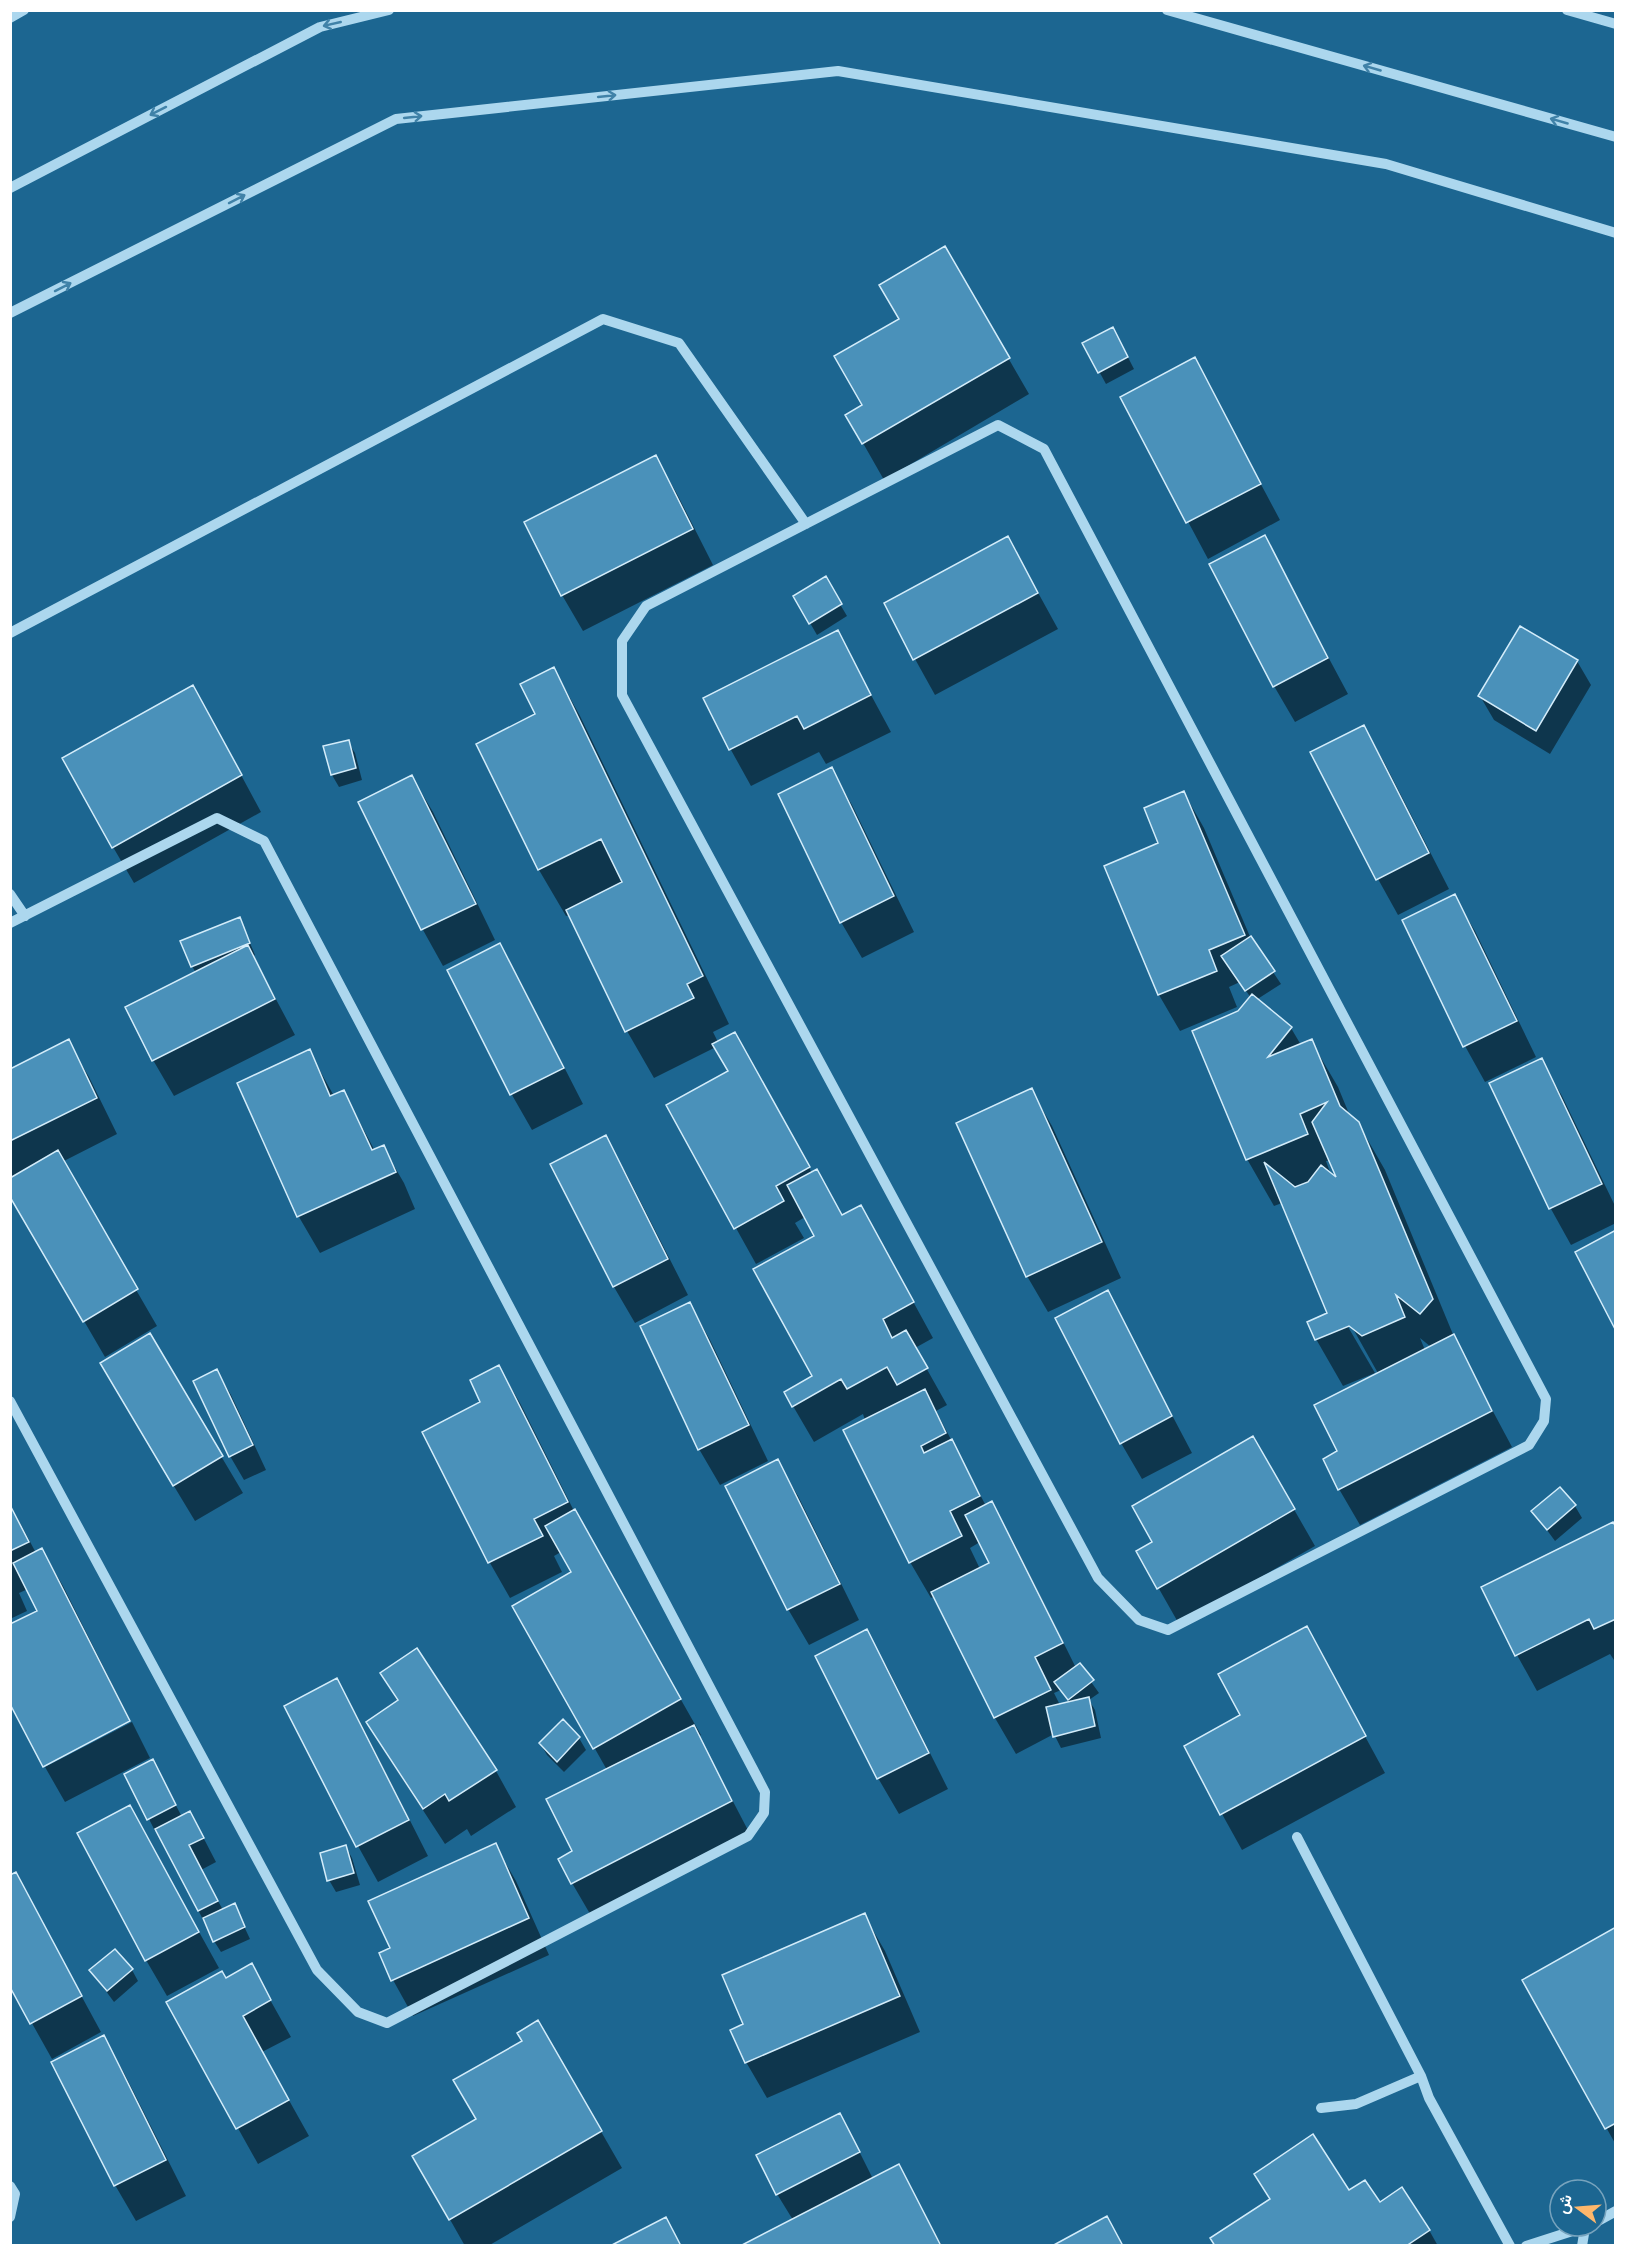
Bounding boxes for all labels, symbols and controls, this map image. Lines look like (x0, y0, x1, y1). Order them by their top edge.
one-way arrow (323, 19, 342, 30)
one-way arrow (1362, 62, 1381, 73)
one-way arrow (596, 90, 616, 101)
one-way arrow (150, 105, 167, 117)
one-way arrow (402, 112, 422, 123)
one-way arrow (1550, 115, 1569, 126)
one-way arrow (227, 193, 245, 205)
one-way arrow (53, 281, 71, 292)
north arrow (1548, 2178, 1608, 2238)
text: ش (1552, 2192, 1576, 2216)

